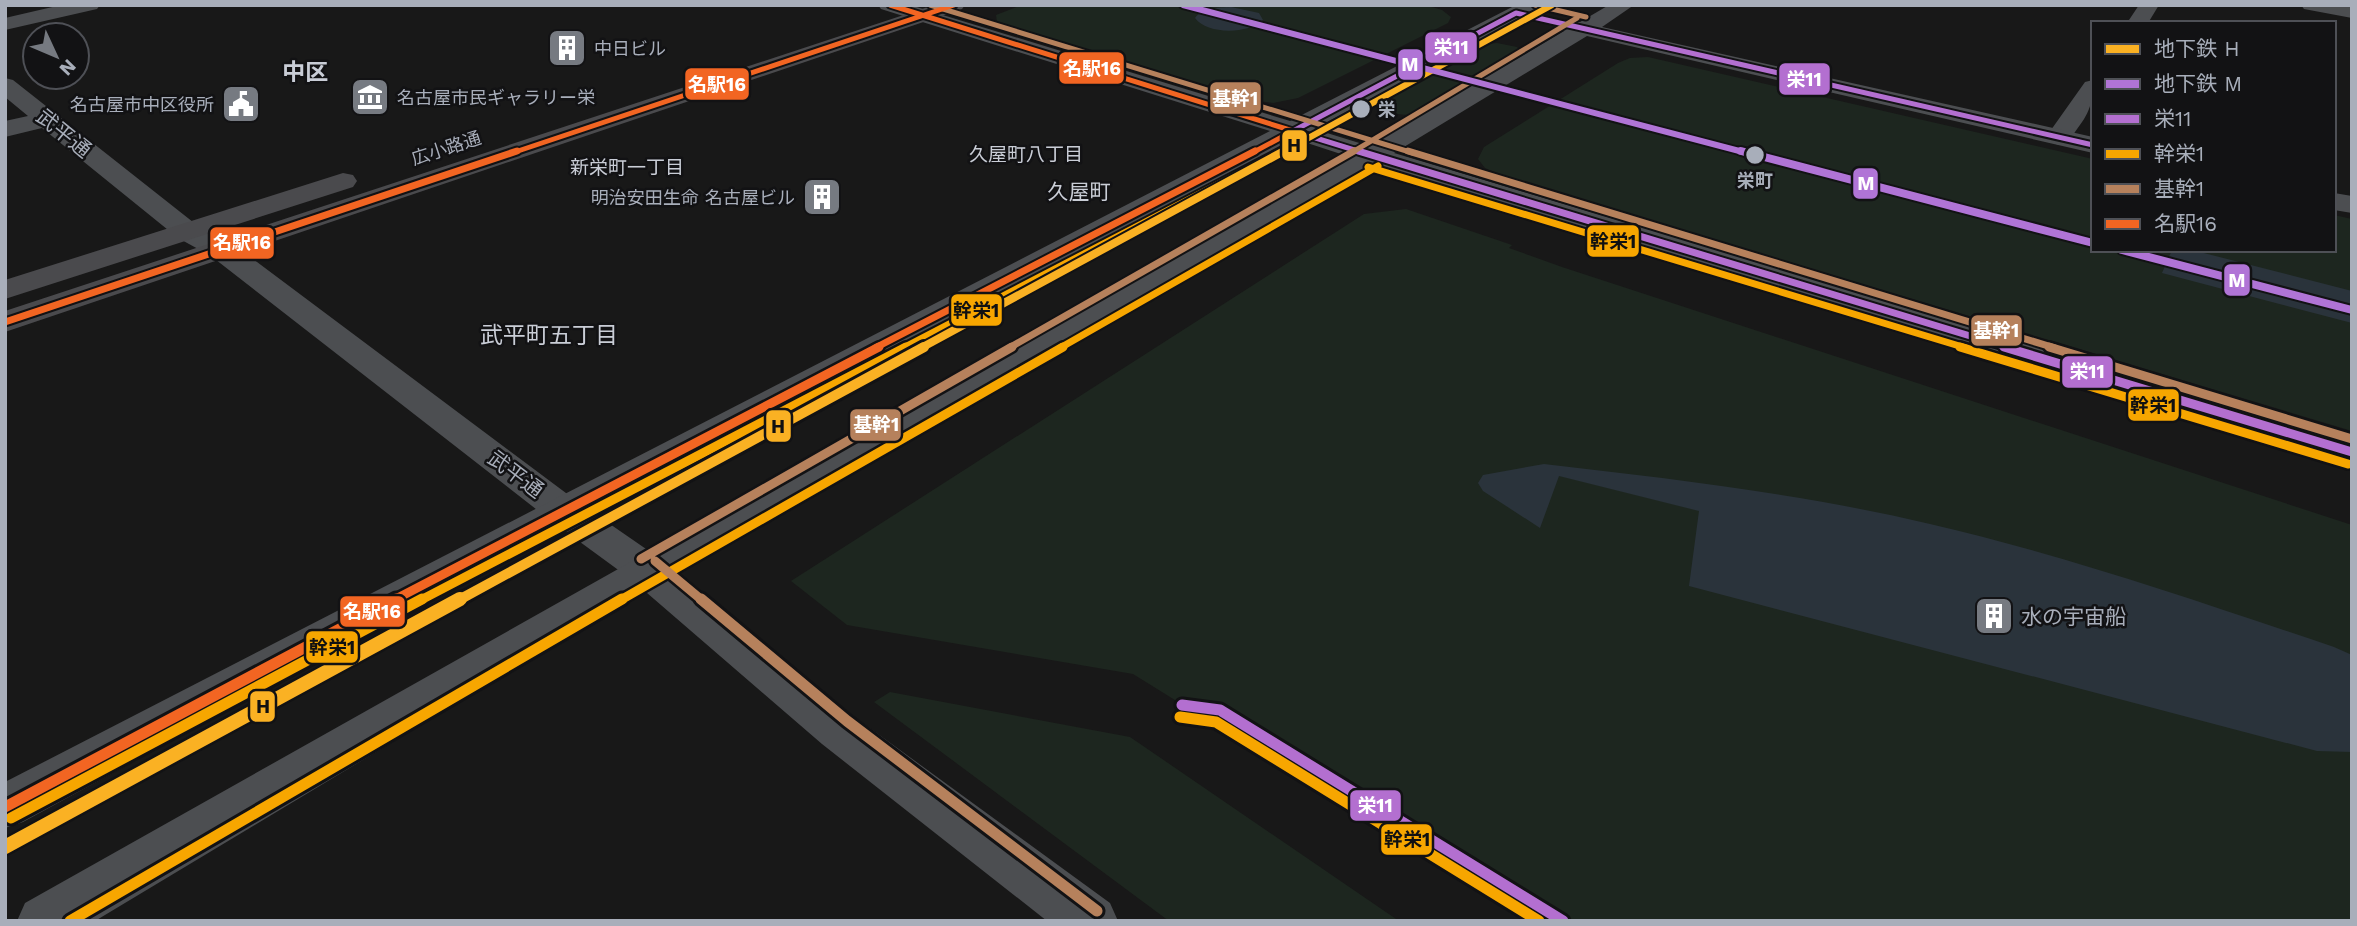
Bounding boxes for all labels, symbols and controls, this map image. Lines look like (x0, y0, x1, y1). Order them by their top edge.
north arrow (21, 21, 91, 91)
legend (2091, 21, 2336, 252)
building icon: 中日ビル (546, 27, 588, 69)
line badge: 栄11 (1424, 31, 1478, 64)
text: 栄11 (1433, 36, 1469, 59)
text: 地下鉄 H (2154, 36, 2240, 61)
place label: 中日ビル (594, 38, 666, 59)
line badge: M (1397, 48, 1424, 81)
line badge: 名駅16 (1058, 51, 1125, 85)
text: M (1401, 53, 1419, 76)
text: N (55, 54, 81, 81)
text: 名駅16 (1063, 57, 1121, 80)
district label: 中区 (282, 59, 328, 86)
line badge: 栄11 (1778, 62, 1831, 96)
line badge: 名駅16 (684, 67, 750, 101)
text: 栄11 (1786, 68, 1822, 91)
text: 地下鉄 M (2154, 71, 2242, 96)
text: 名駅16 (688, 73, 746, 96)
museum icon: 名古屋市民ギャラリー栄 (349, 76, 391, 118)
line badge: 基幹1 (1209, 81, 1262, 115)
public building icon: 名古屋市中区役所 (220, 83, 262, 125)
place label: 名古屋市民ギャラリー栄 (397, 87, 595, 108)
text: 基幹1 (1212, 87, 1258, 110)
place label: 名古屋市中区役所 (70, 94, 214, 115)
marker: 栄 (1350, 98, 1372, 120)
place label: 栄 (1378, 99, 1396, 120)
street label: 武平通 (32, 103, 96, 163)
text: 栄11 (2154, 106, 2191, 131)
street label: 広小路通 (409, 127, 483, 169)
line badge: H (1281, 129, 1308, 162)
text: H (1287, 134, 1301, 157)
text: 幹栄1 (2154, 141, 2204, 166)
district label: 久屋町八丁目 (969, 143, 1083, 166)
marker: 栄町 (1744, 144, 1766, 166)
district label: 新栄町一丁目 (570, 156, 684, 179)
line badge: M (1852, 167, 1879, 200)
place label: 栄町 (1737, 170, 1773, 191)
text: M (1857, 172, 1875, 195)
building icon: 明治安田生命 名古屋ビル (801, 176, 843, 218)
text: 基幹1 (2154, 176, 2204, 201)
district label: 久屋町 (1048, 179, 1111, 204)
place label: 明治安田生命 名古屋ビル (591, 187, 795, 208)
text: 名駅16 (2154, 211, 2217, 236)
line badge: 幹栄1 (1586, 224, 1640, 258)
line badge: 名駅16 (209, 226, 275, 260)
text: 幹栄1 (1590, 230, 1636, 253)
text: 名駅16 (213, 231, 271, 254)
line badge: M (2223, 263, 2251, 297)
text: M (2228, 269, 2246, 292)
line badge: 幹栄1 (950, 293, 1003, 327)
text: 幹栄1 (953, 299, 999, 322)
line badge: 基幹1 (1970, 314, 2023, 347)
text: 基幹1 (1973, 319, 2019, 342)
district label: 武平町五丁目 (480, 322, 618, 349)
line badge: 栄11 (2061, 355, 2114, 389)
text: 栄11 (2069, 360, 2105, 383)
line badge: 幹栄1 (2127, 388, 2180, 422)
text: 幹栄1 (2130, 394, 2176, 417)
line badge: 基幹1 (849, 408, 902, 442)
line badge: H (765, 409, 792, 443)
text: 基幹1 (853, 413, 899, 436)
text: H (771, 415, 785, 438)
street label: 武平通 (483, 445, 549, 503)
line badge: 名駅16 (339, 595, 406, 628)
building icon: 水の宇宙船 (1973, 595, 2015, 637)
text: 名駅16 (343, 600, 401, 623)
place label: 水の宇宙船 (2021, 604, 2126, 629)
line badge: 幹栄1 (305, 630, 359, 664)
text: 幹栄1 (309, 636, 355, 659)
line badge: H (249, 690, 276, 723)
text: H (256, 695, 270, 718)
line badge: 栄11 (1349, 789, 1402, 822)
text: 栄11 (1357, 794, 1393, 817)
line badge: 幹栄1 (1380, 823, 1433, 856)
text: 幹栄1 (1384, 828, 1430, 851)

